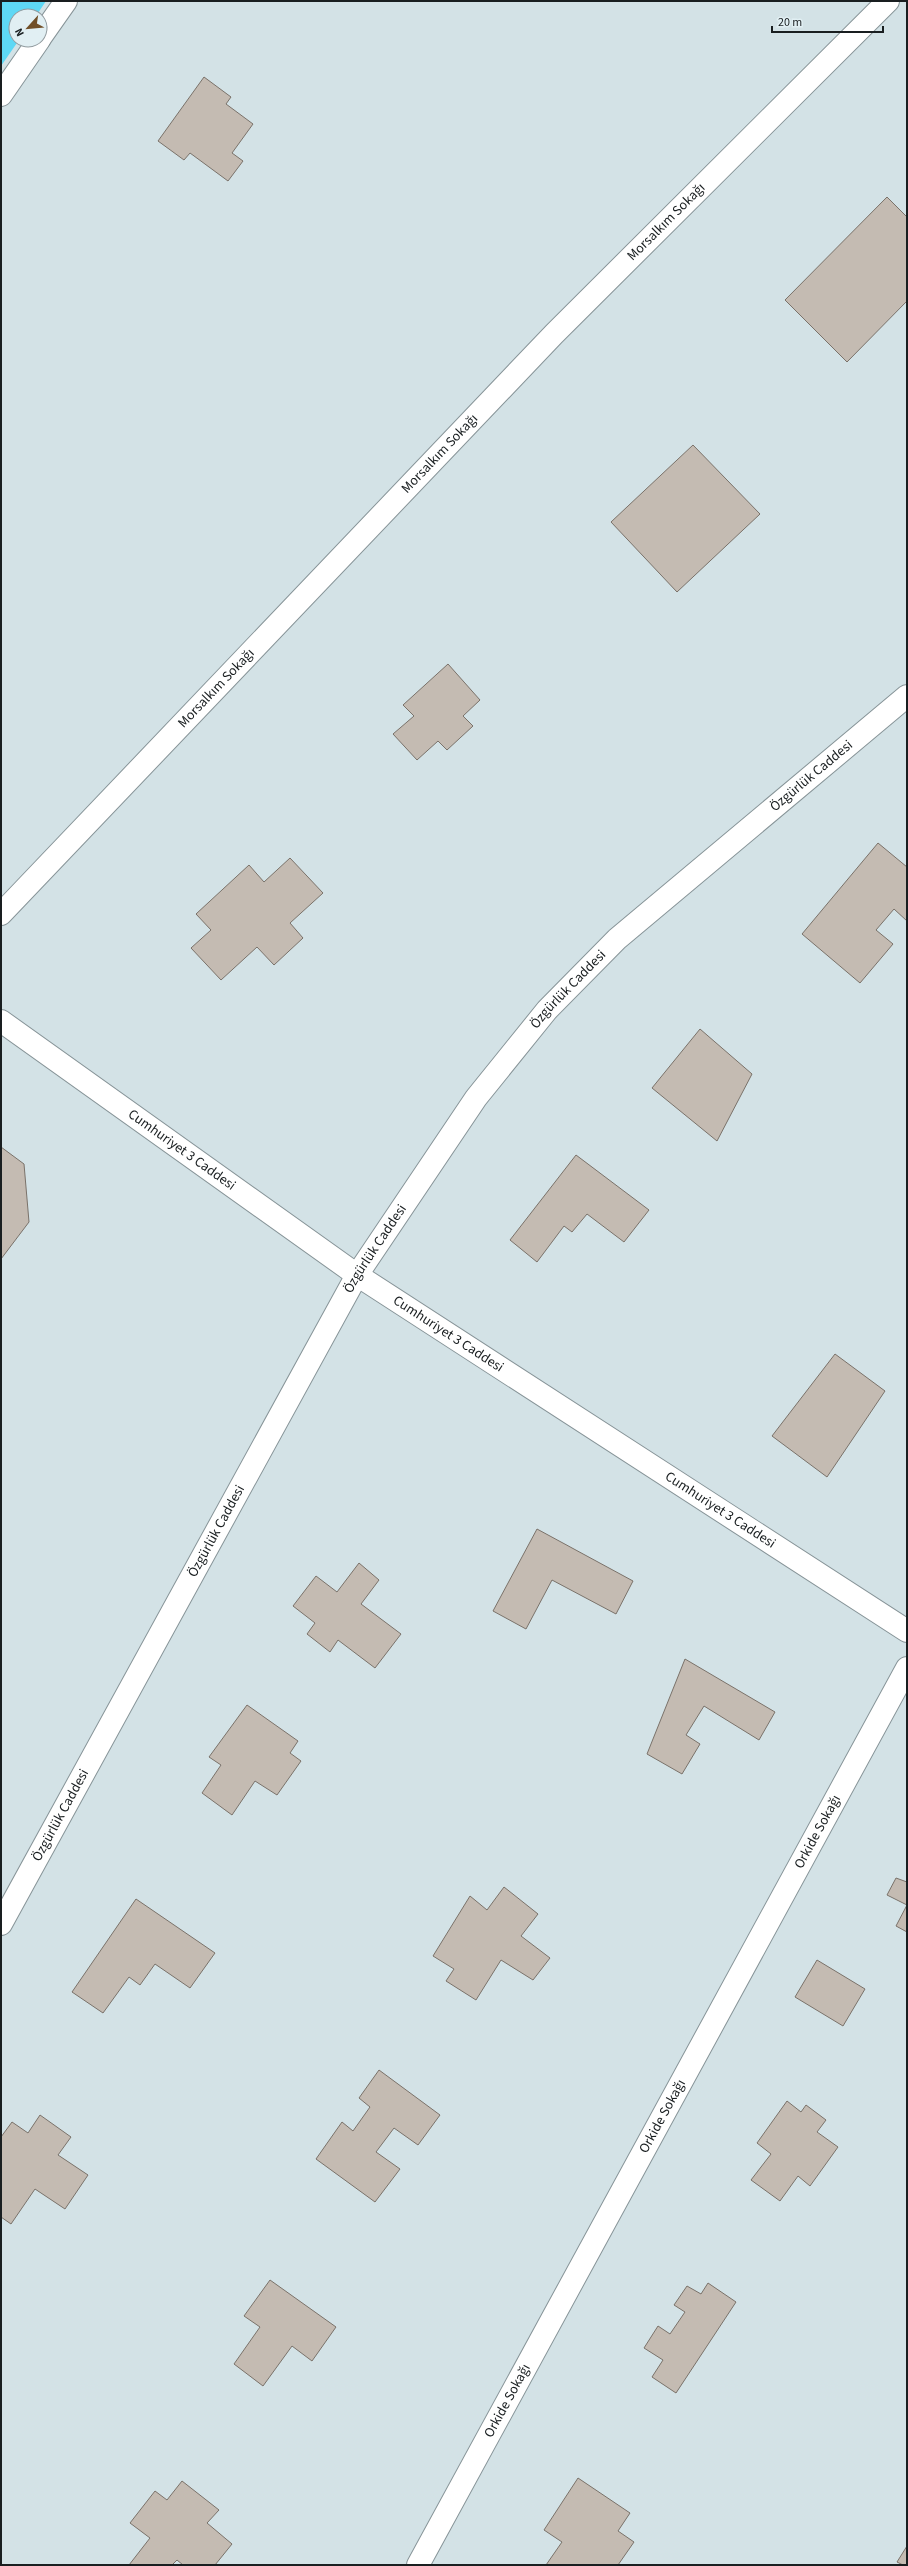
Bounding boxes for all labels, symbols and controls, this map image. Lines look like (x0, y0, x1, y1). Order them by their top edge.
north arrow (8, 8, 48, 48)
scale bar (772, 8, 883, 34)
text: 20 m (778, 14, 802, 31)
text: N (11, 26, 28, 39)
street label: Morsalkım Sokağı (623, 178, 710, 266)
street label: Morsalkım Sokağı (397, 409, 483, 498)
street label: Morsalkım Sokağı (173, 644, 259, 733)
street label: Özgürlük Caddesi (766, 735, 857, 817)
street label: Özgürlük Caddesi (526, 946, 611, 1033)
street label: Cumhuriyet 3 Caddesi (124, 1105, 240, 1195)
street label: Özgürlük Caddesi (339, 1201, 412, 1297)
street label: Cumhuriyet 3 Caddesi (389, 1291, 507, 1377)
street label: Cumhuriyet 3 Caddesi (661, 1467, 779, 1553)
street label: Özgürlük Caddesi (183, 1481, 250, 1581)
street label: Özgürlük Caddesi (27, 1766, 94, 1865)
street label: Orkide Sokağı (789, 1791, 846, 1872)
street label: Orkide Sokağı (634, 2076, 691, 2157)
street label: Orkide Sokağı (479, 2360, 536, 2441)

